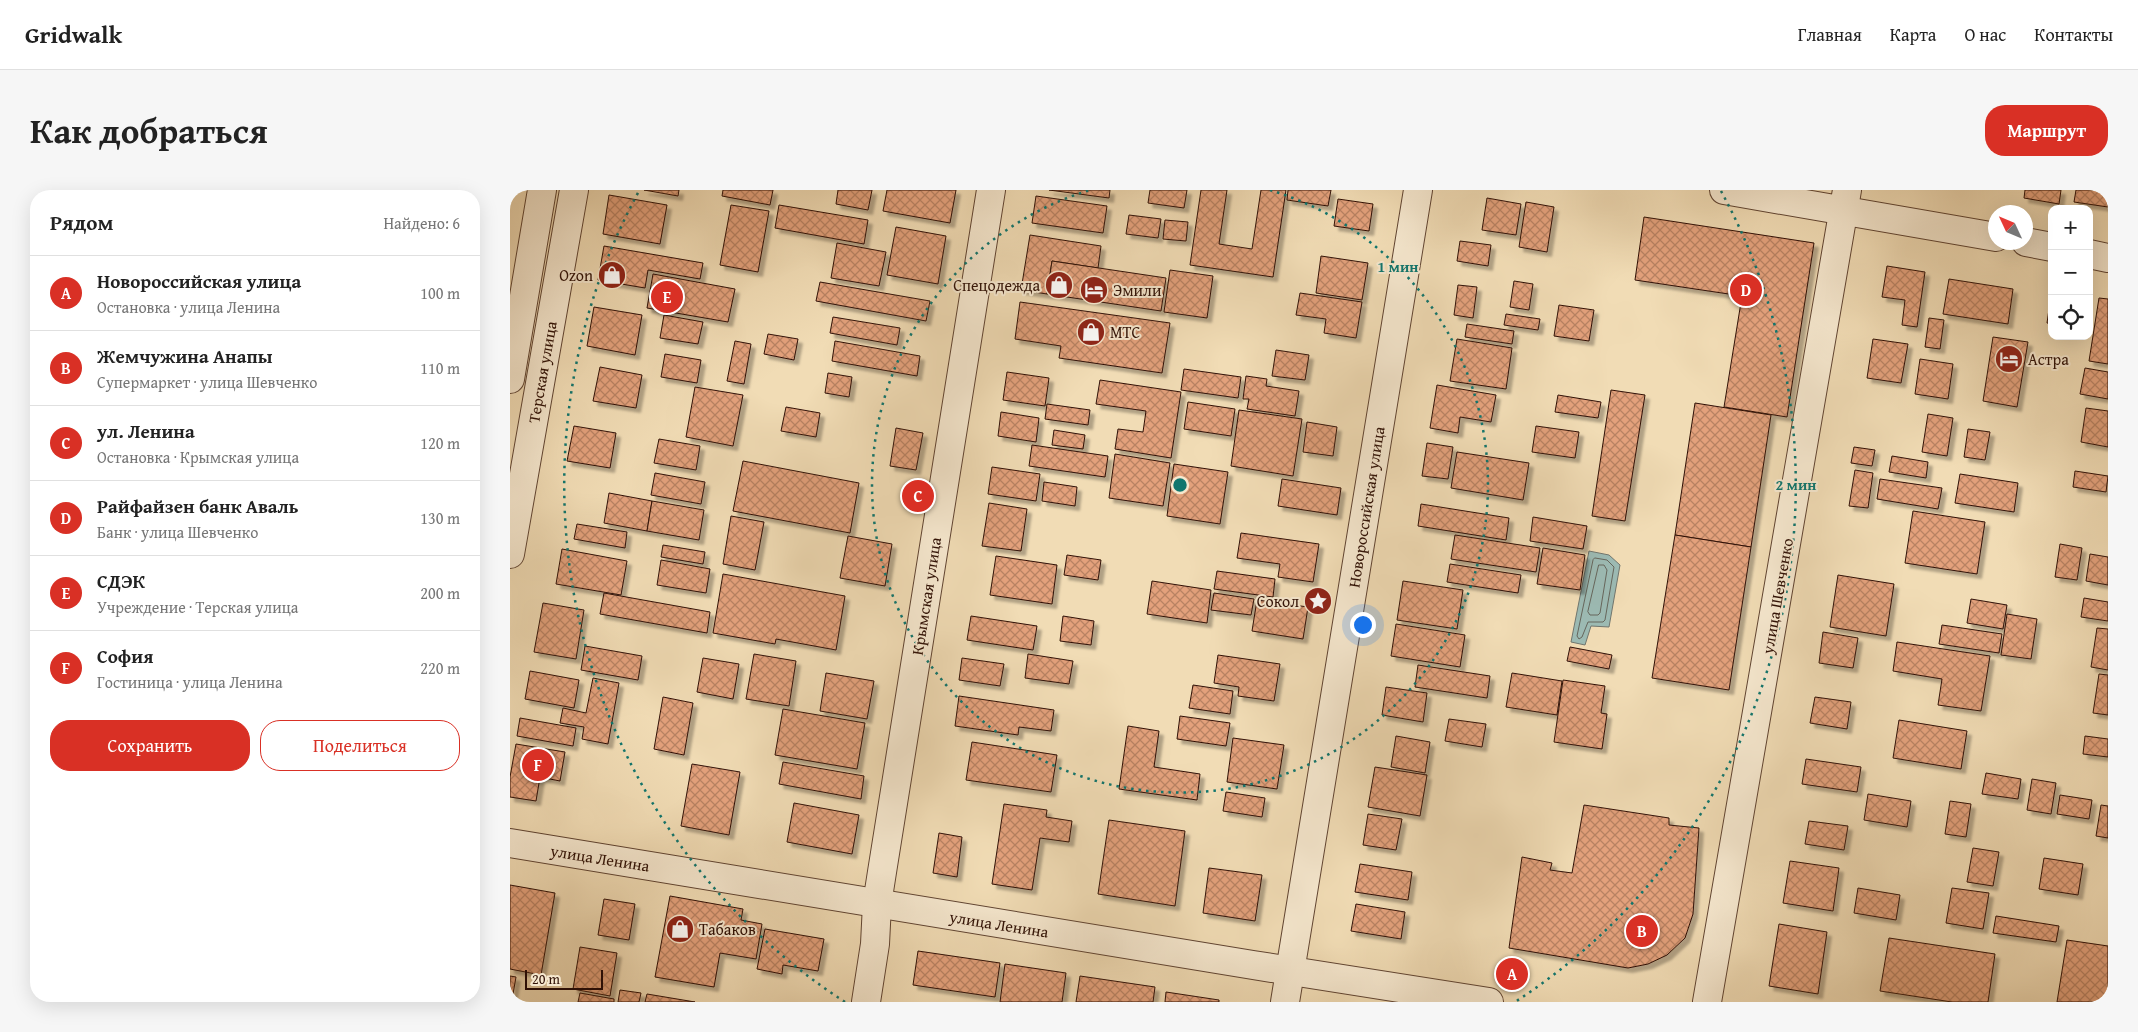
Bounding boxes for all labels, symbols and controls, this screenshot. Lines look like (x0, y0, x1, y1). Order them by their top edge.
text: Gridwalk (25, 17, 122, 52)
text: Главная (1798, 21, 1862, 48)
text: Карта (1890, 21, 1936, 48)
text: О нас (1964, 21, 2006, 48)
text: Контакты (2034, 21, 2113, 48)
text: Как добраться (30, 105, 268, 156)
button: Маршрут (1985, 105, 2108, 156)
north arrow (1988, 205, 2033, 250)
map controls (2048, 205, 2093, 340)
button: + (2048, 205, 2093, 250)
text: Рядом (50, 207, 113, 238)
text: Найдено: 6 (383, 211, 460, 235)
button: − (2048, 250, 2093, 295)
text: 1 мин (1378, 256, 1419, 277)
shop icon: Ozon (597, 260, 627, 290)
place label: Ozon (559, 263, 593, 287)
text: Новороссийская улица (97, 267, 301, 295)
shop icon: Спецодежда (1044, 270, 1074, 300)
pin: D (1730, 271, 1762, 309)
place label: Спецодежда (953, 273, 1040, 297)
hotel icon: Эмили (1079, 275, 1109, 305)
pin: E (651, 278, 683, 316)
place label: Эмили (1113, 278, 1162, 302)
text: A (61, 281, 71, 305)
text: 100 m (420, 281, 460, 305)
text: Остановка · улица Ленина (97, 295, 280, 319)
button: locate (2048, 295, 2093, 340)
shop icon: МТС (1076, 317, 1106, 347)
street label: Терская улица (521, 319, 563, 425)
place label: МТС (1110, 320, 1141, 344)
text: Жемчужина Анапы (97, 342, 272, 370)
hotel icon: Астра (1994, 344, 2024, 374)
place label: Астра (2028, 347, 2069, 371)
text: B (61, 356, 71, 380)
text: 110 m (420, 356, 460, 380)
text: Супермаркет · улица Шевченко (97, 370, 317, 394)
text: ул. Ленина (97, 417, 195, 445)
street label: Новороссийская улица (1341, 424, 1391, 589)
text: C (61, 431, 71, 455)
text: 120 m (420, 431, 460, 455)
text: Остановка · Крымская улица (97, 445, 299, 469)
text: 2 мин (1776, 474, 1817, 495)
centre of rings (1171, 476, 1189, 494)
pin: C (902, 477, 934, 515)
text: Райфайзен банк Аваль (97, 492, 298, 520)
text: D (61, 506, 71, 530)
text: 130 m (420, 506, 460, 530)
text: Банк · улица Шевченко (97, 520, 258, 544)
street label: Крымская улица (905, 535, 947, 657)
street label: улица Шевченко (1755, 536, 1799, 657)
text: СДЭК (97, 567, 145, 595)
text: E (62, 581, 70, 605)
text: 200 m (420, 581, 460, 605)
place icon: Сокол (1303, 586, 1333, 616)
place label: Сокол (1257, 589, 1299, 613)
text: Учреждение · Терская улица (97, 595, 298, 619)
your location (1350, 612, 1376, 638)
text: София (97, 642, 153, 670)
text: F (62, 656, 70, 680)
text: 220 m (420, 656, 460, 680)
text: Гостиница · улица Ленина (97, 670, 283, 694)
button: Сохранить (50, 720, 250, 771)
button: Поделиться (260, 720, 460, 771)
pin: F (522, 746, 554, 784)
street label: улица Ленина (548, 838, 652, 878)
street label: улица Ленина (947, 904, 1051, 944)
pin: B (1626, 912, 1658, 950)
shop icon: Табаков (665, 914, 695, 944)
place label: Табаков (699, 917, 756, 941)
pin: A (1496, 955, 1528, 993)
scale bar (525, 967, 602, 990)
text: 20 m (532, 969, 560, 989)

